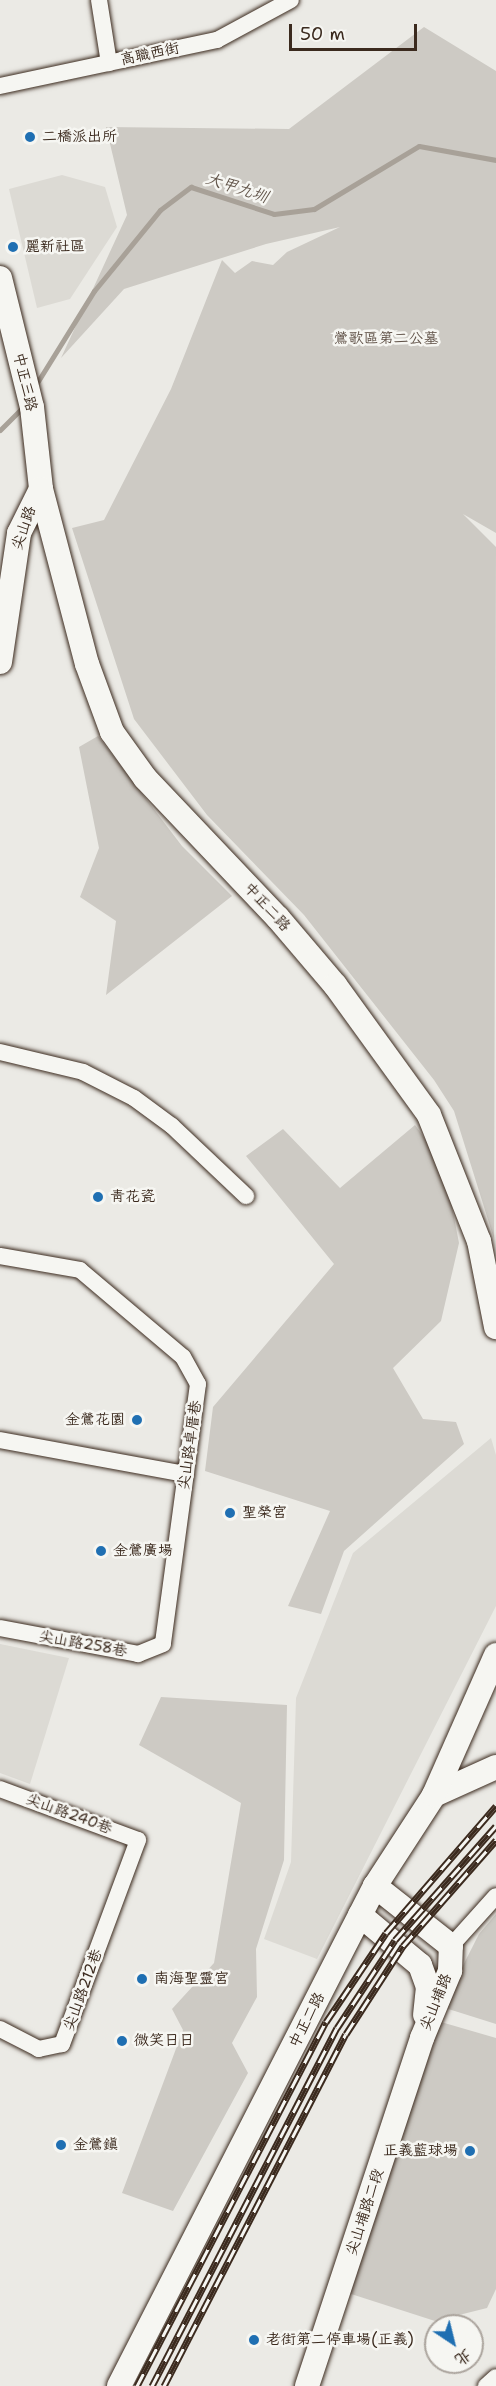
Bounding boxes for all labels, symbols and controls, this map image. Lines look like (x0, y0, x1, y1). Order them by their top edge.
scale bar (292, 12, 420, 50)
text: 50 m (300, 22, 345, 46)
street label: 高職西街 (119, 39, 181, 69)
place label: 二橋派出所 (42, 128, 117, 146)
marker: 二橋派出所 (23, 130, 37, 144)
water label: 大甲九圳 (204, 169, 270, 207)
place label: 麗新社區 (25, 238, 85, 256)
marker: 麗新社區 (6, 240, 20, 254)
park label: 鶯歌區第二公墓 (334, 330, 438, 348)
street label: 中正三路 (9, 351, 41, 413)
street label: 尖山路 (8, 504, 40, 552)
street label: 中正二路 (240, 879, 294, 935)
place label: 青花瓷 (110, 1188, 155, 1206)
marker: 青花瓷 (91, 1190, 105, 1204)
street label: 尖山路卓厝巷 (175, 1399, 205, 1491)
place label: 金鶯花園 (65, 1411, 125, 1429)
marker: 金鶯花園 (130, 1413, 144, 1427)
place label: 聖榮宮 (242, 1504, 287, 1522)
marker: 聖榮宮 (223, 1506, 237, 1520)
place label: 金鶯廣場 (113, 1542, 173, 1560)
marker: 金鶯廣場 (94, 1544, 108, 1558)
street label: 尖山路258巷 (37, 1627, 129, 1661)
street label: 尖山路240巷 (23, 1790, 115, 1838)
street label: 尖山路212巷 (60, 1947, 106, 2033)
place label: 南海聖靈宮 (154, 1970, 229, 1988)
street label: 尖山埔路 (416, 1971, 456, 2033)
marker: 南海聖靈宮 (135, 1972, 149, 1986)
street label: 中正二路 (285, 1989, 329, 2051)
place label: 微笑日日 (134, 2032, 194, 2050)
marker: 微笑日日 (115, 2034, 129, 2048)
place label: 金鶯鎮 (73, 2136, 118, 2154)
marker: 金鶯鎮 (54, 2138, 68, 2152)
place label: 正義藍球場 (383, 2142, 458, 2160)
marker: 正義藍球場 (463, 2144, 477, 2158)
street label: 尖山埔路二段 (343, 2166, 387, 2258)
north arrow (424, 2314, 484, 2374)
place label: 老街第二停車場(正義) (266, 2331, 414, 2349)
marker: 老街第二停車場(正義) (247, 2333, 261, 2347)
text: 北 (451, 2344, 476, 2371)

